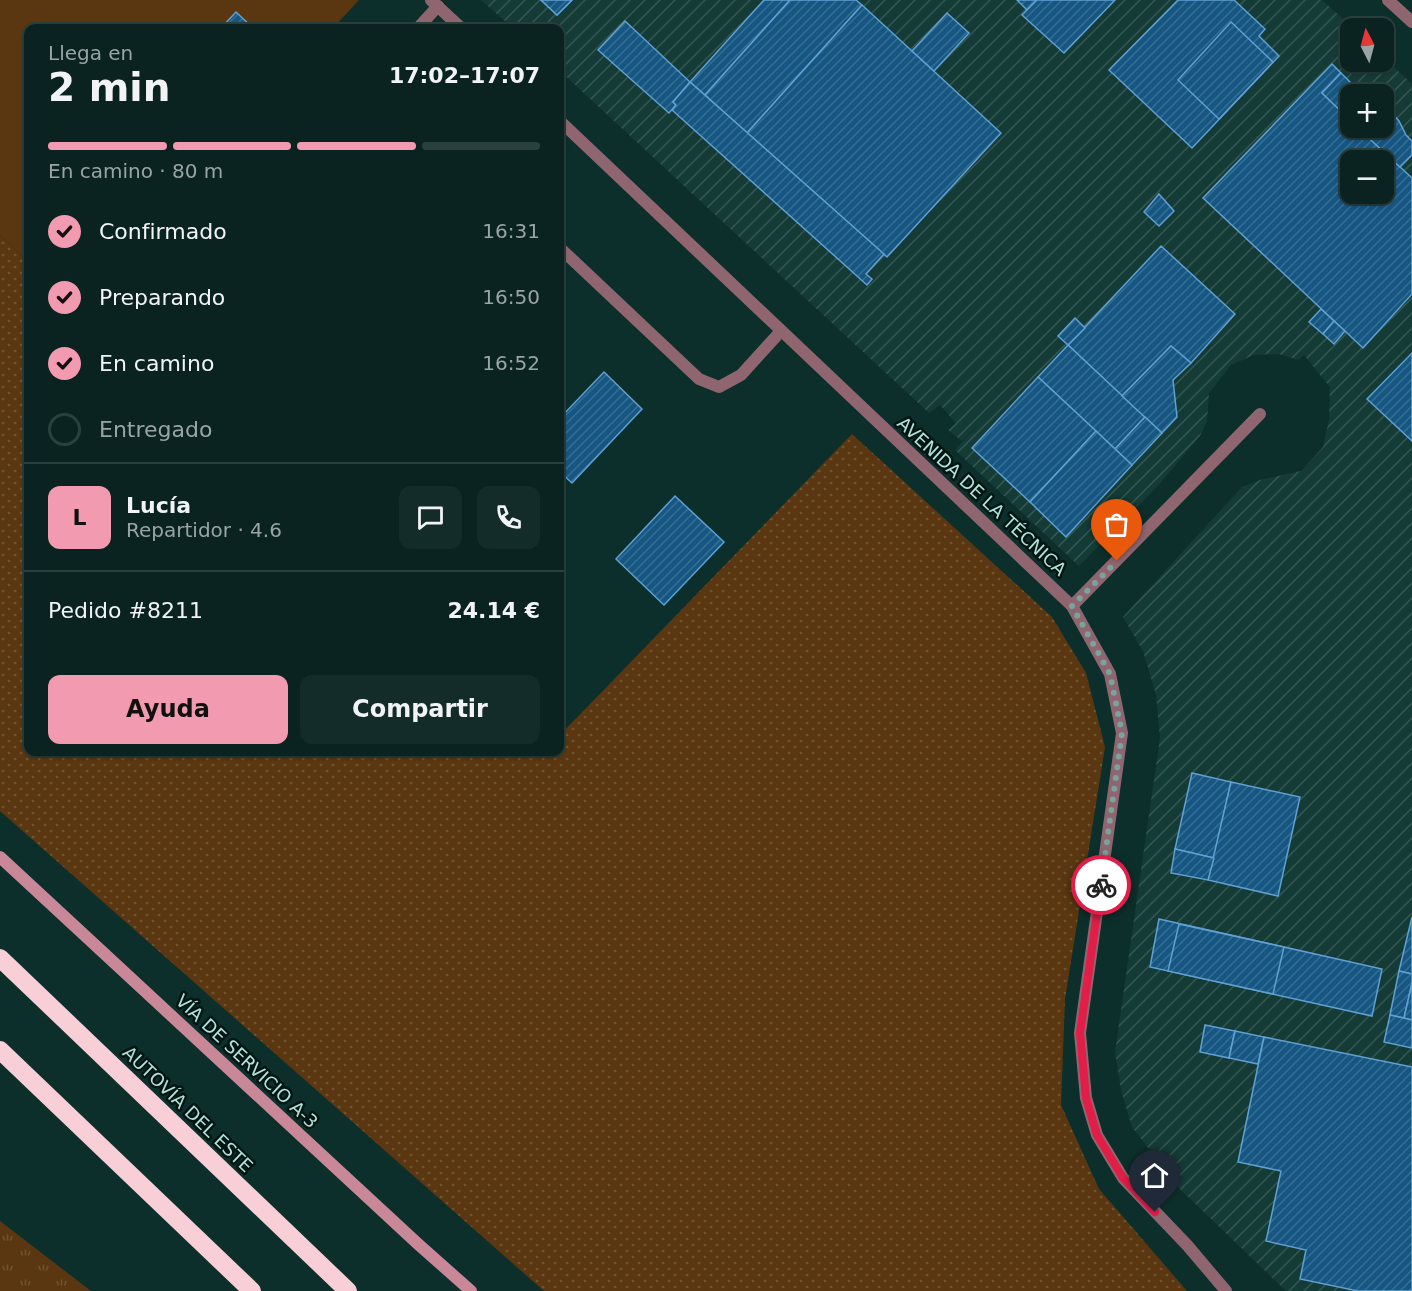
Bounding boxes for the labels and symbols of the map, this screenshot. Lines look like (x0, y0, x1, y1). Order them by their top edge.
north arrow (1340, 18, 1394, 72)
street label: AVENIDA DE LA TÉCNICA (893, 412, 1071, 580)
pin (1091, 499, 1142, 561)
courier (1071, 855, 1131, 915)
street label: VÍA DE SERVICIO A-3 (172, 990, 322, 1132)
street label: AUTOVÍA DEL ESTE (119, 1042, 257, 1176)
pin (1129, 1150, 1180, 1212)

